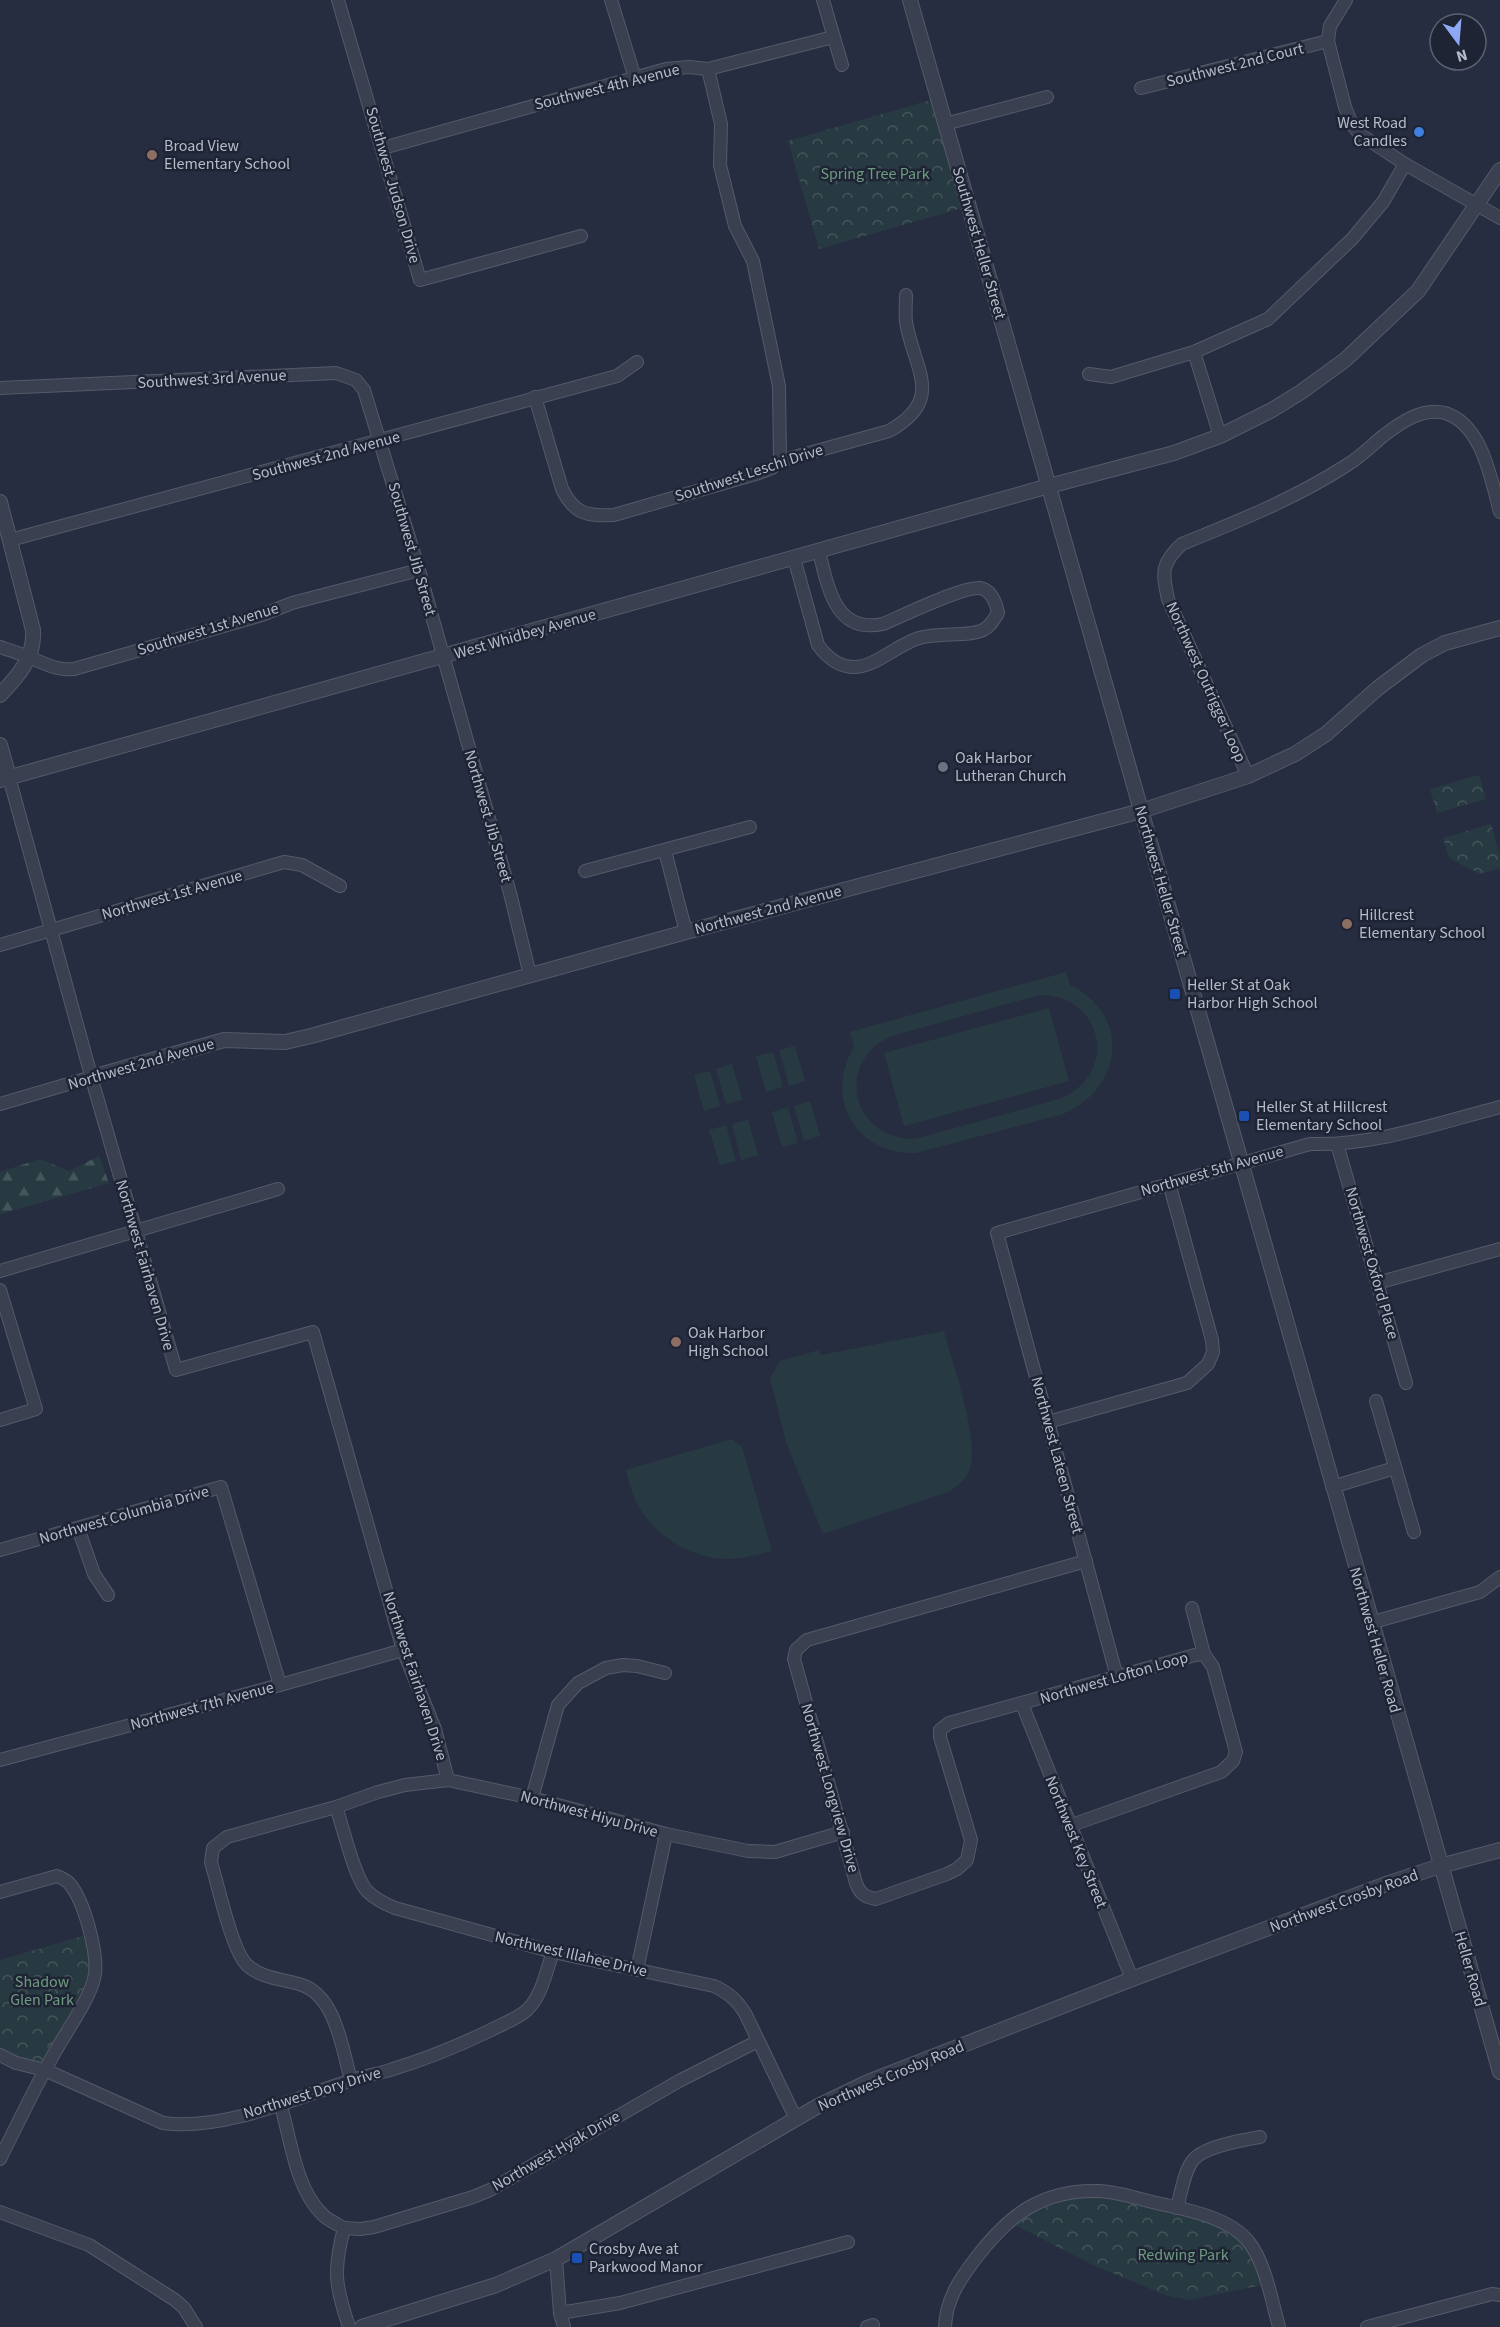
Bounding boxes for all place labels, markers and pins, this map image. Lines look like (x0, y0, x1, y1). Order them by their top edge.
place label: West Road Candles (1337, 112, 1407, 152)
marker: West Road Candles (1412, 125, 1426, 139)
place label: Broad View Elementary School (164, 135, 290, 175)
marker: Broad View Elementary School (145, 148, 159, 162)
place label: Oak Harbor Lutheran Church (955, 747, 1067, 787)
marker: Oak Harbor Lutheran Church (936, 760, 950, 774)
place label: Hillcrest Elementary School (1359, 904, 1485, 944)
marker: Hillcrest Elementary School (1340, 917, 1354, 931)
place label: Heller St at Oak Harbor High School (1187, 974, 1318, 1014)
marker: Heller St at Oak Harbor High School (1168, 987, 1182, 1001)
place label: Heller St at Hillcrest Elementary School (1256, 1096, 1388, 1136)
marker: Heller St at Hillcrest Elementary School (1237, 1109, 1251, 1123)
place label: Oak Harbor High School (688, 1322, 768, 1362)
marker: Oak Harbor High School (669, 1335, 683, 1349)
place label: Crosby Ave at Parkwood Manor (589, 2238, 703, 2278)
marker: Crosby Ave at Parkwood Manor (570, 2251, 584, 2265)

